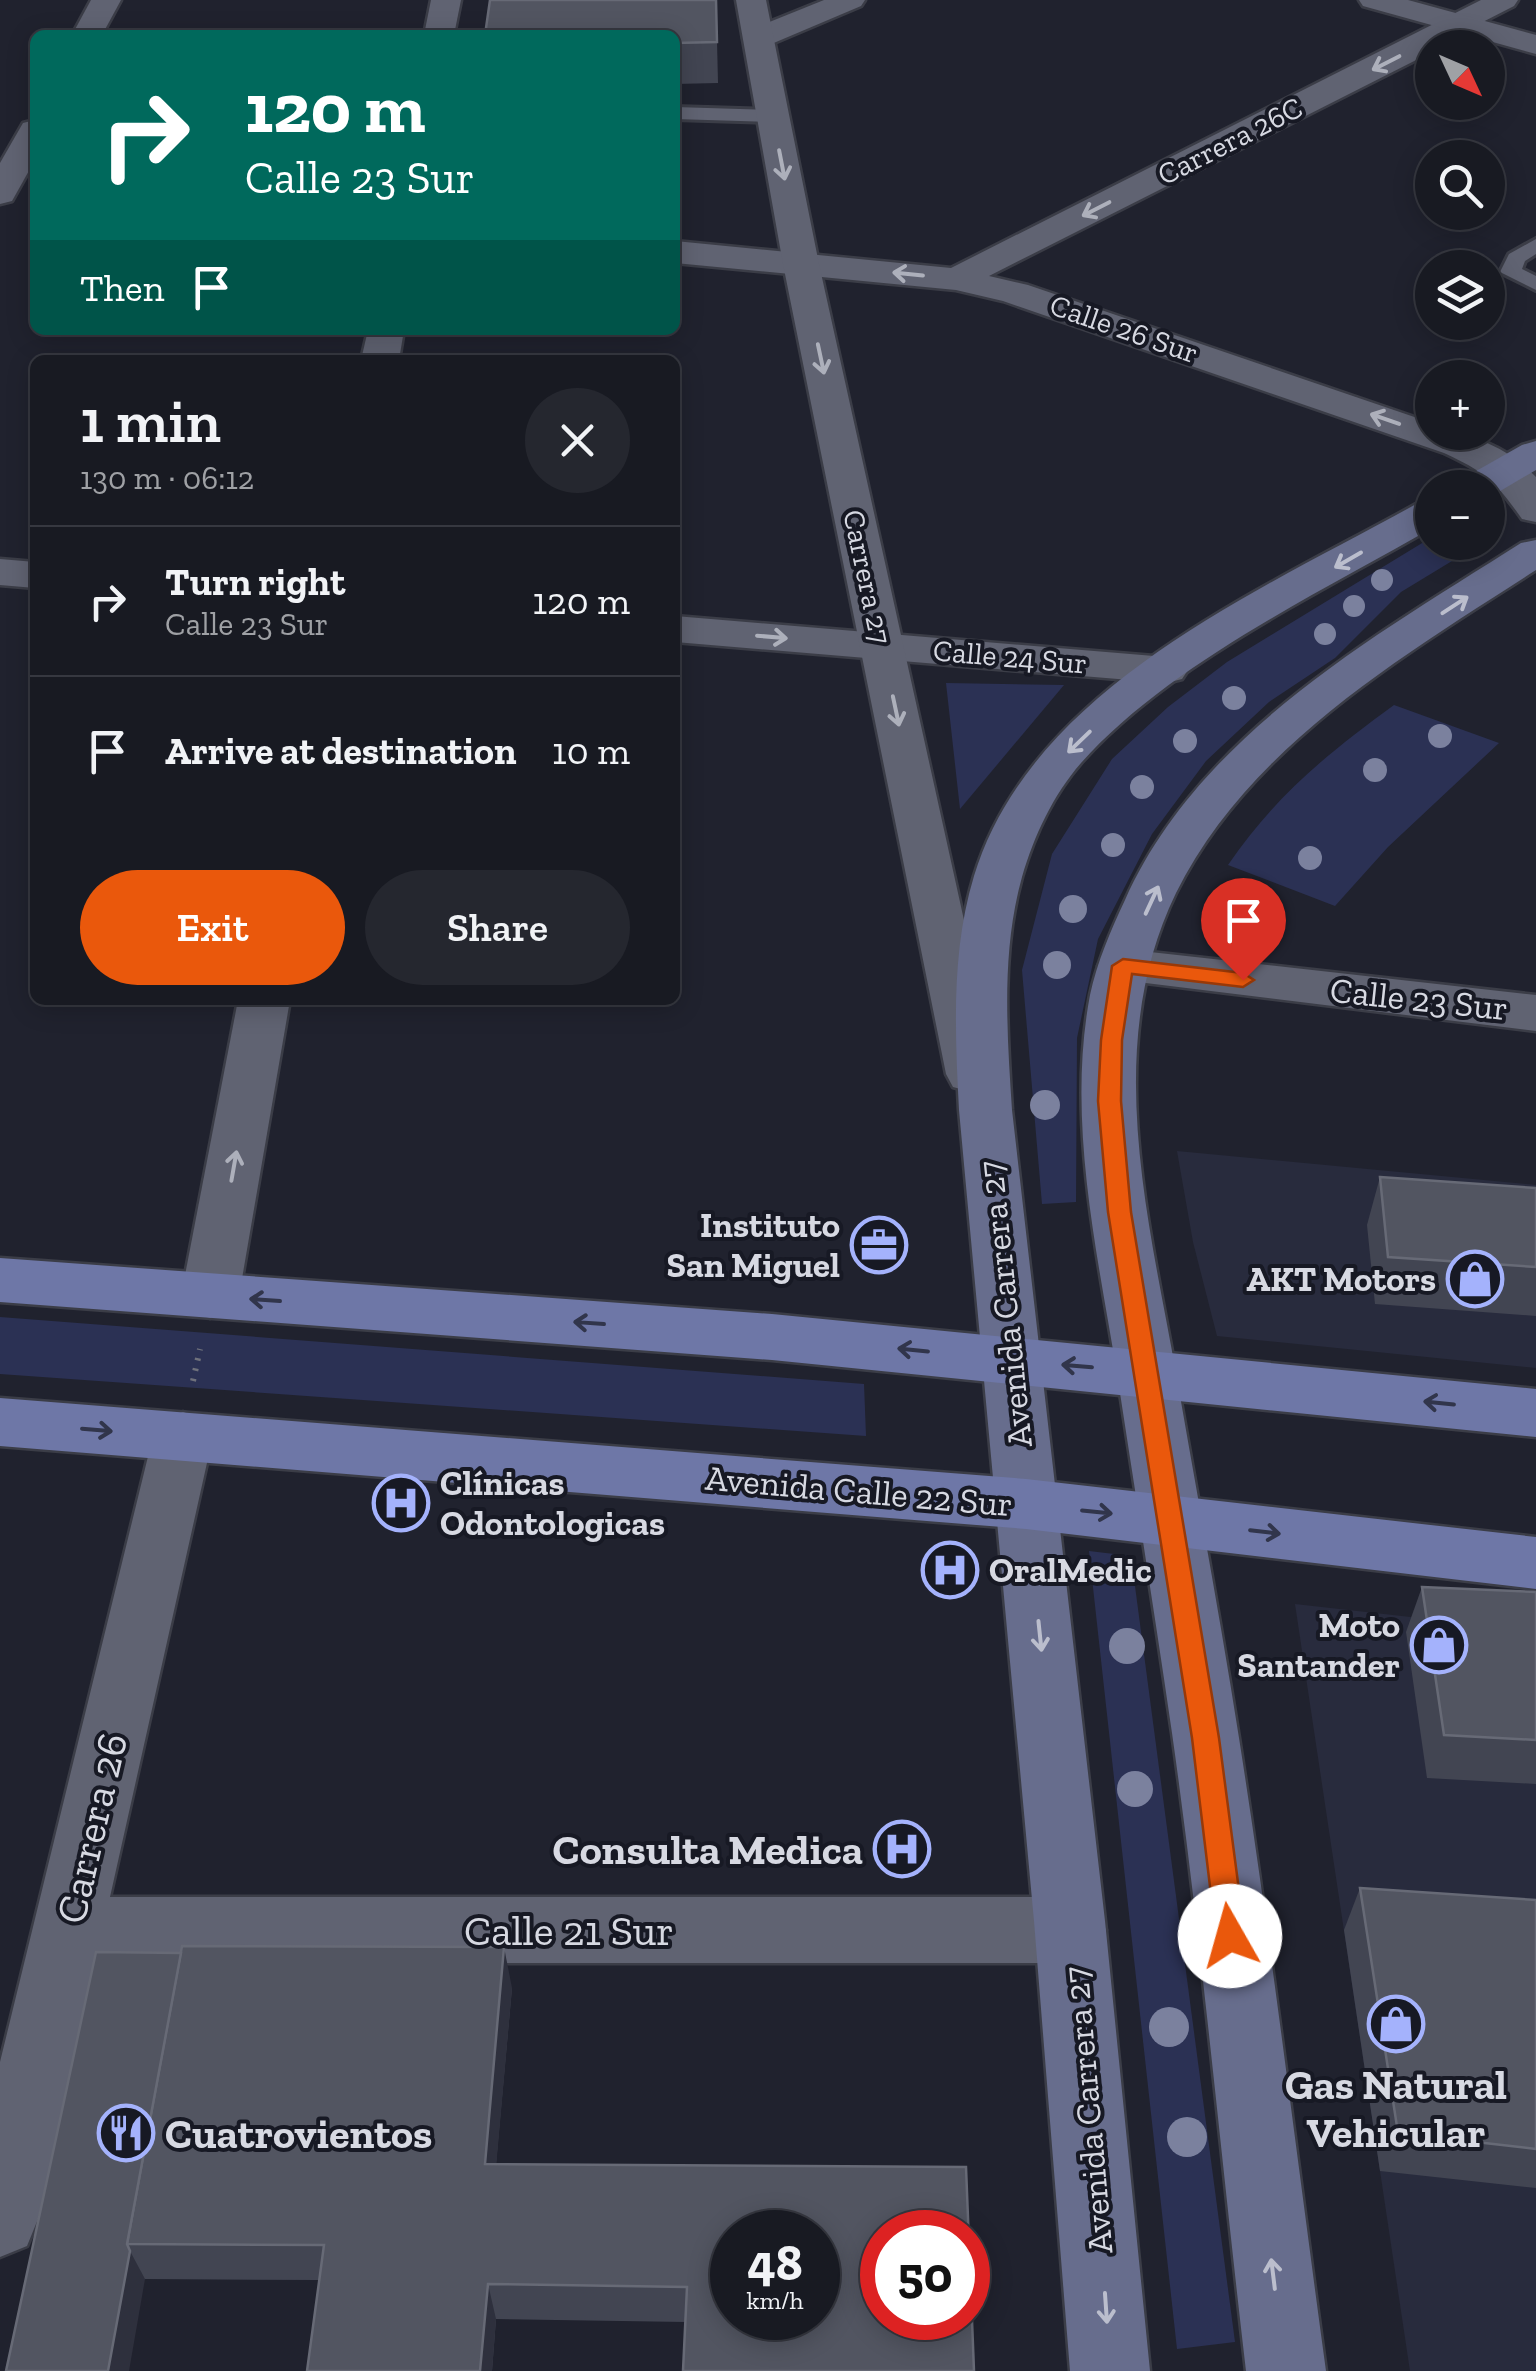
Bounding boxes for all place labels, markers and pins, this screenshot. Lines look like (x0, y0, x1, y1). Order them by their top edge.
pin (1201, 878, 1286, 981)
place label: Instituto San Miguel (667, 1204, 840, 1286)
office icon: Instituto San Miguel (849, 1215, 909, 1275)
shop icon: AKT Motors (1445, 1249, 1505, 1309)
place label: AKT Motors (1246, 1258, 1436, 1300)
place label: Clínicas Odontologicas (440, 1462, 665, 1544)
hospital icon: Clínicas Odontologicas (371, 1473, 431, 1533)
hospital icon: OralMedic (920, 1540, 980, 1600)
place label: OralMedic (989, 1549, 1152, 1591)
place label: Moto Santander (1237, 1604, 1400, 1686)
shop icon: Moto Santander (1409, 1615, 1469, 1675)
hospital icon: Consulta Medica (872, 1819, 932, 1879)
place label: Consulta Medica (553, 1824, 863, 1875)
shop icon: Gas Natural Vehicular (1366, 1994, 1426, 2054)
place label: Gas Natural Vehicular (1285, 2059, 1507, 2158)
restaurant icon: Cuatrovientos (96, 2103, 156, 2163)
place label: Cuatrovientos (165, 2108, 432, 2159)

